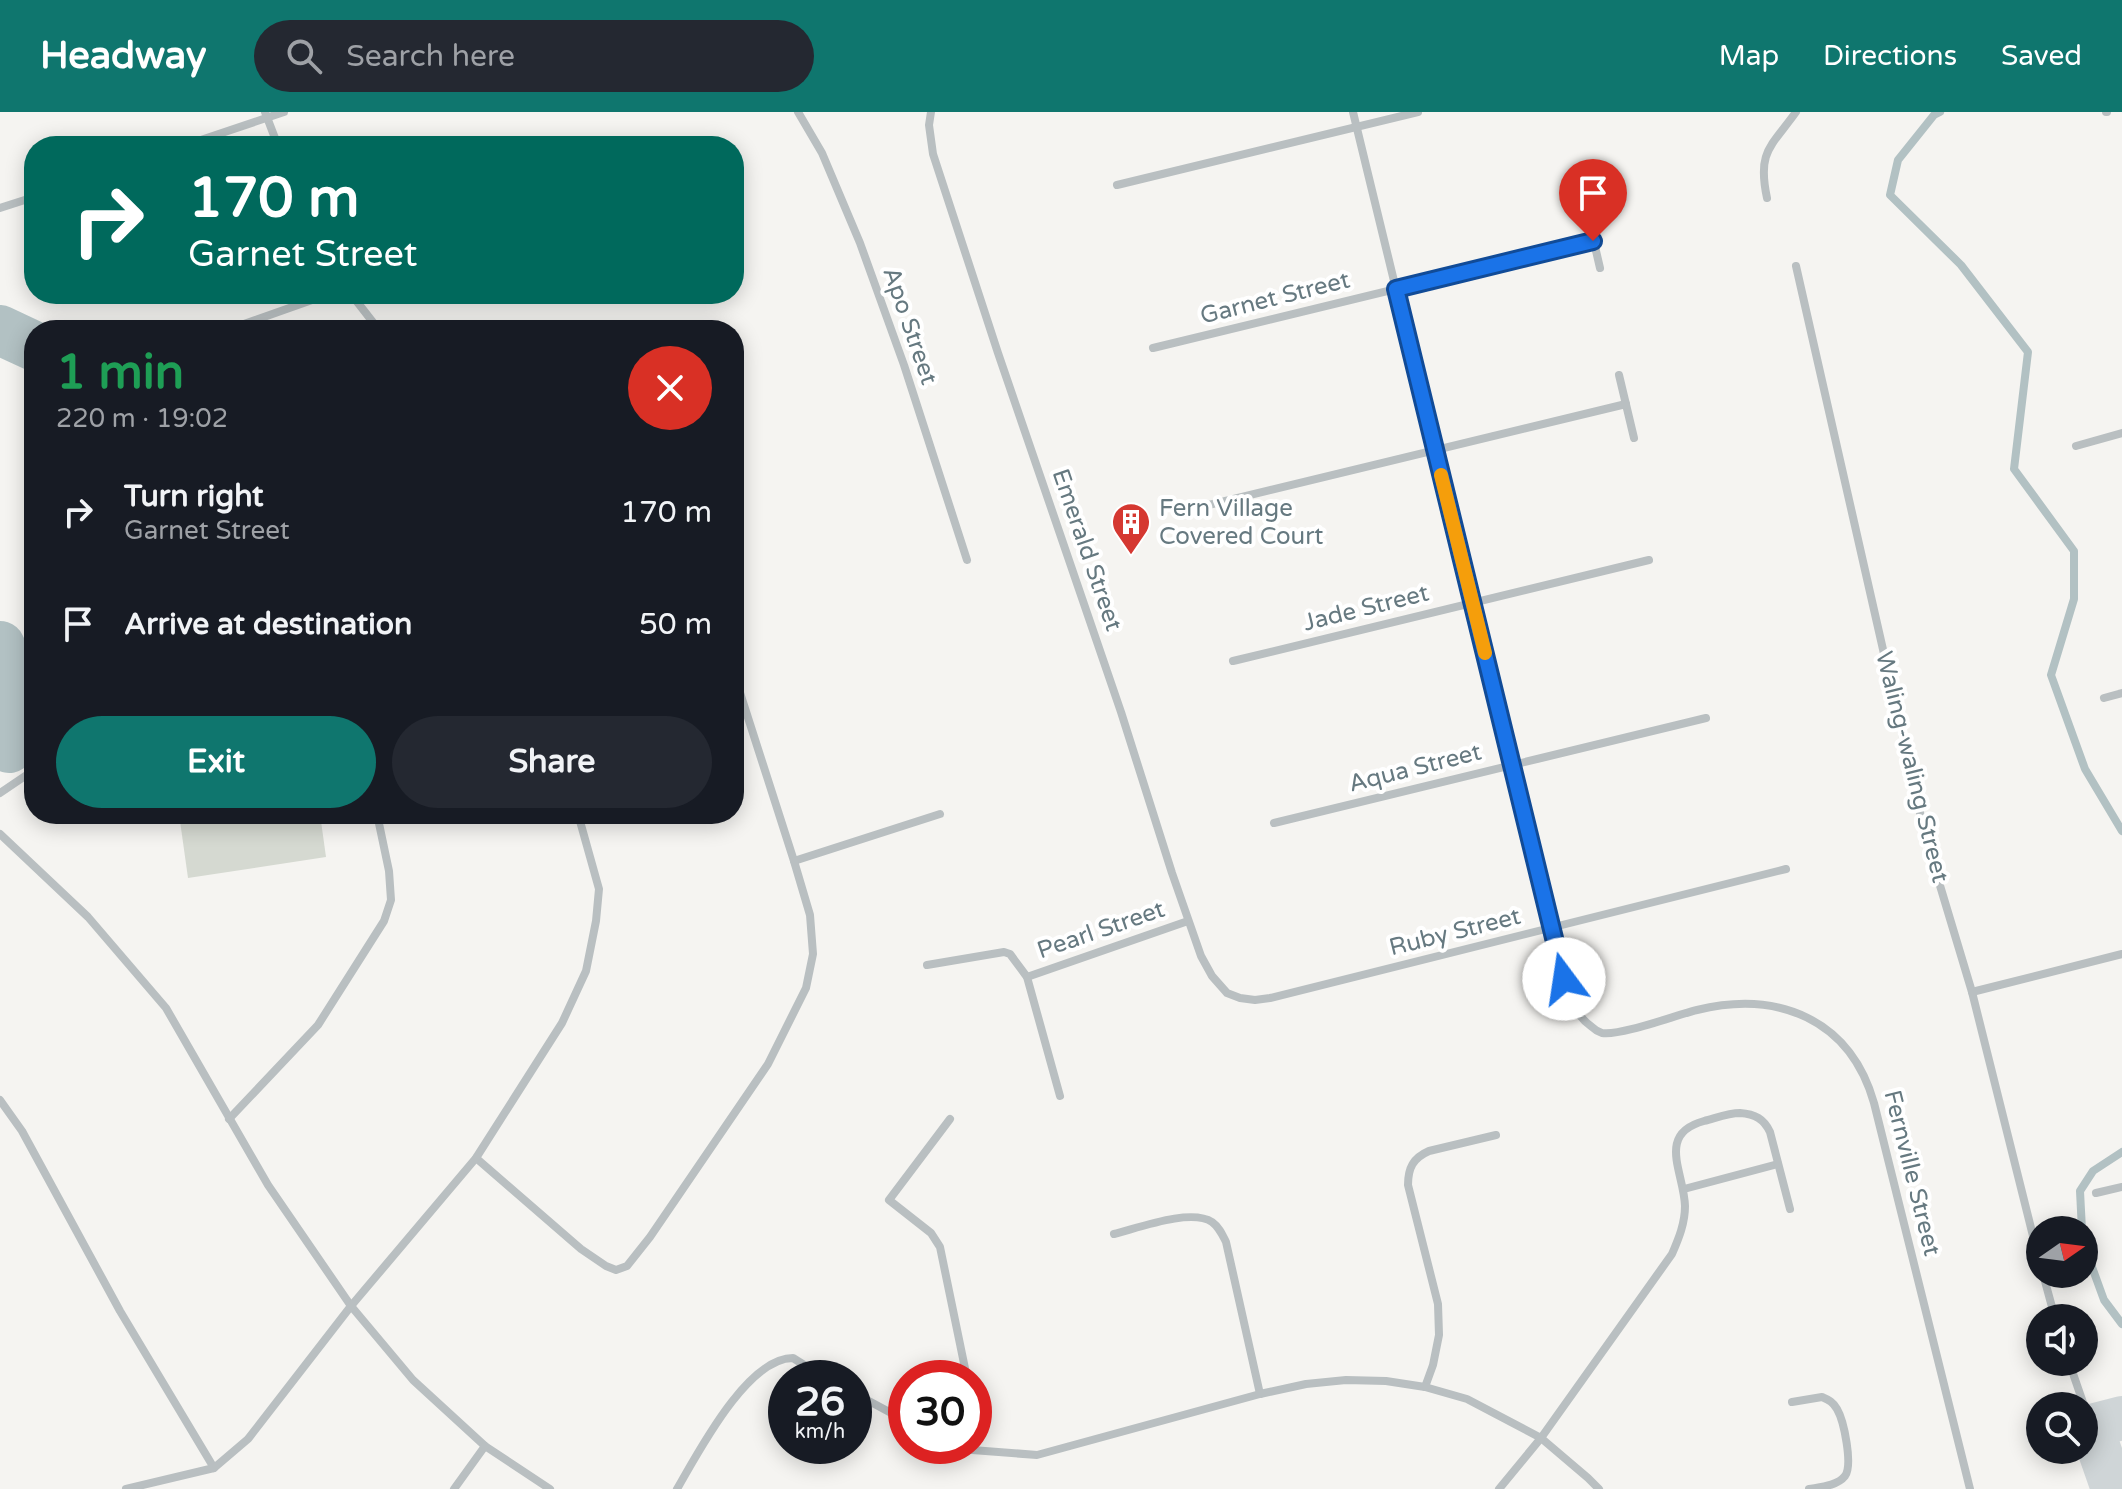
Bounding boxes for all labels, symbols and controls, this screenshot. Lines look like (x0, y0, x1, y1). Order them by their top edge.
search box (254, 20, 814, 92)
text: Headway (40, 33, 206, 79)
icon: search (282, 34, 326, 78)
text: Search here (346, 38, 515, 75)
text: Map (1719, 39, 1779, 73)
text: Directions (1823, 39, 1957, 73)
text: Saved (2001, 39, 2082, 73)
pin (1559, 159, 1627, 241)
text: 170 m (188, 165, 359, 232)
icon: right (56, 168, 160, 272)
icon: arrive (1571, 171, 1615, 215)
text: Garnet Street (188, 233, 418, 276)
street label: Apo Street (876, 263, 944, 389)
street label: Garnet Street (1197, 265, 1353, 331)
text: 1 min (56, 344, 184, 402)
button: close (628, 346, 712, 430)
text: 220 m · 19:02 (56, 403, 228, 434)
street label: Emerald Street (1046, 465, 1128, 635)
text: Turn right (124, 478, 264, 515)
icon: right (56, 490, 100, 534)
text: 170 m (620, 494, 712, 531)
place label: Fern Village Covered Court (1159, 494, 1324, 551)
building icon: Fern Village Covered Court (1110, 501, 1152, 556)
text: Garnet Street (124, 515, 290, 546)
street label: Jade Street (1300, 578, 1432, 638)
icon: arrive (56, 602, 100, 646)
text: Arrive at destination (124, 606, 412, 643)
text: 50 m (639, 606, 712, 643)
street label: Waling-waling Street (1869, 649, 1955, 885)
button: Exit (56, 716, 376, 808)
button: Share (392, 716, 712, 808)
street label: Aqua Street (1346, 738, 1484, 798)
street label: Pearl Street (1033, 895, 1169, 965)
street label: Ruby Street (1386, 902, 1524, 962)
position arrow (1522, 937, 1606, 1021)
street label: Fernville Street (1877, 1087, 1947, 1259)
north arrow (2026, 1216, 2098, 1288)
map controls (2026, 1216, 2098, 1464)
button: sound (2026, 1304, 2098, 1376)
speed limit sign: 30 (888, 1360, 992, 1464)
text: 26 (795, 1378, 845, 1426)
button: search (2026, 1392, 2098, 1464)
text: km/h (795, 1420, 845, 1444)

